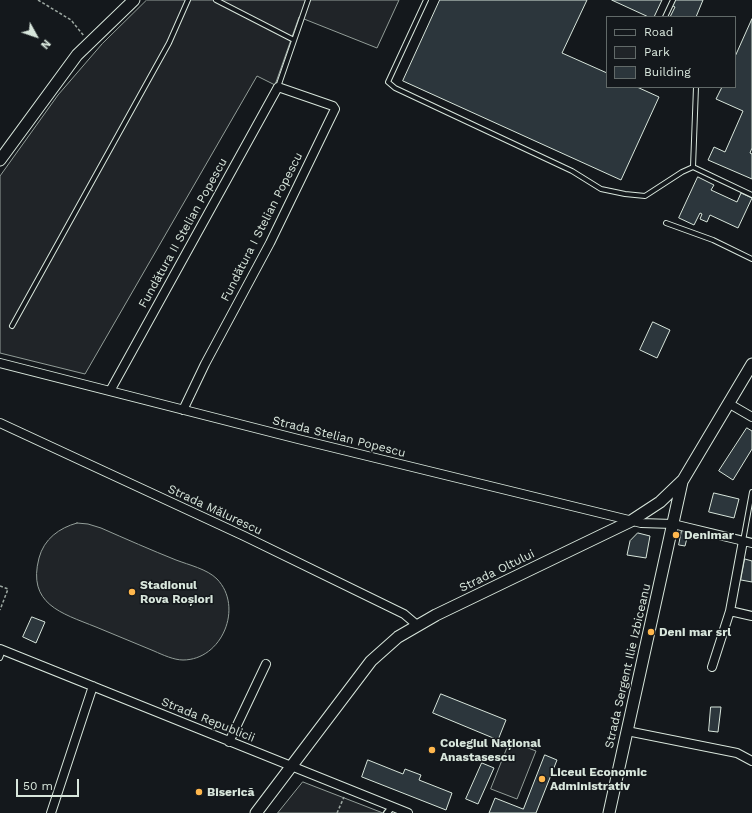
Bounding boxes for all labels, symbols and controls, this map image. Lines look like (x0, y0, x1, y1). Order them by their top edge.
north arrow (16, 16, 56, 56)
legend (606, 16, 736, 88)
text: Road (644, 25, 673, 39)
text: N (38, 37, 53, 51)
text: Park (644, 45, 670, 59)
text: Building (644, 65, 691, 79)
street label: Fundătura I Stelian Popescu (218, 150, 306, 304)
street label: Fundătura II Stelian Popescu (136, 156, 230, 310)
street label: Strada Stelian Popescu (271, 413, 407, 461)
street label: Strada Mălurescu (165, 482, 265, 538)
place label: Denimar (684, 528, 734, 542)
marker: Denimar (671, 530, 681, 540)
street label: Strada Oltului (457, 547, 537, 595)
place label: Stadionul Rova Roșiori (140, 578, 213, 606)
street label: Strada Sergent Ilie Izbiceanu (602, 582, 654, 750)
marker: Stadionul Rova Roșiori (127, 587, 137, 597)
place label: Deni mar srl (659, 625, 731, 639)
marker: Deni mar srl (646, 627, 656, 637)
street label: Strada Republicii (159, 695, 257, 745)
place label: Colegiul Național Anastasescu (440, 736, 541, 764)
marker: Colegiul Național Anastasescu (427, 745, 437, 755)
place label: Liceul Economic Administrativ (550, 765, 647, 793)
scale bar (18, 771, 81, 797)
marker: Liceul Economic Administrativ (537, 774, 547, 784)
text: 50 m (23, 779, 53, 793)
place label: Biserică (207, 785, 254, 799)
marker: Biserică (194, 787, 204, 797)

